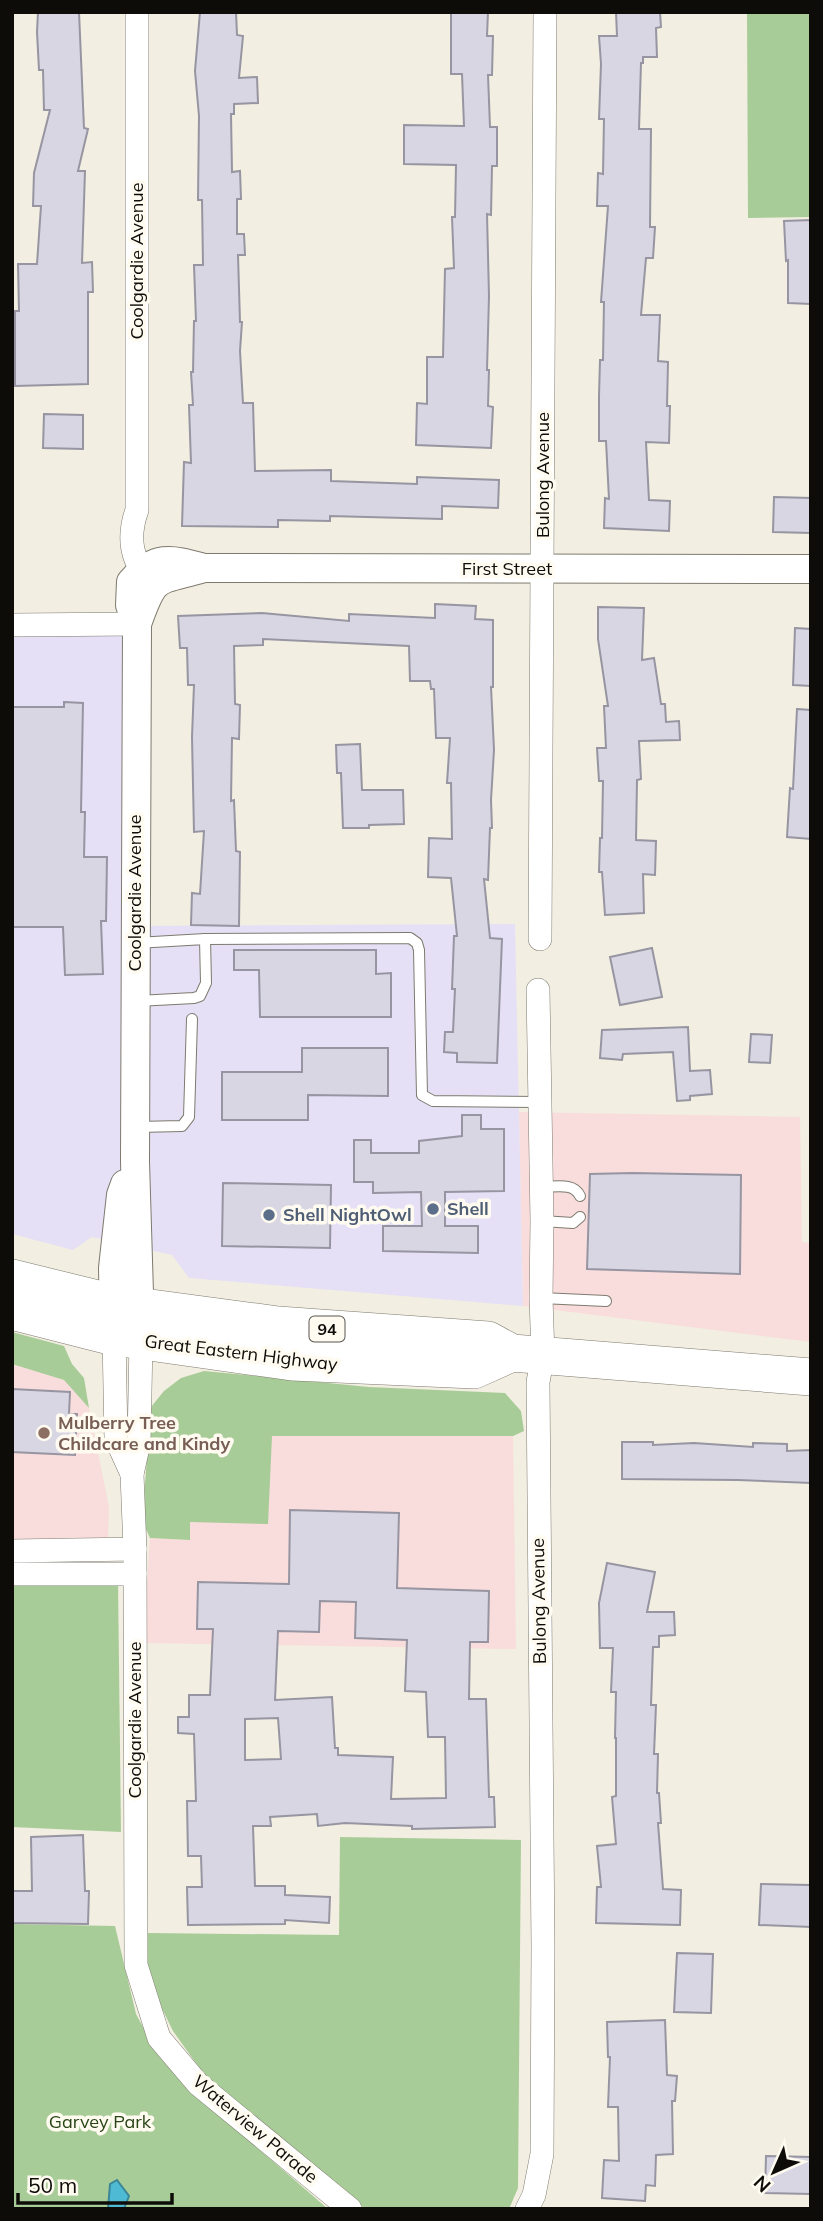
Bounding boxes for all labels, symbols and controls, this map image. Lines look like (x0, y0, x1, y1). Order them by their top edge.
street label: Coolgardie Avenue (125, 183, 148, 339)
street label: Bulong Avenue (531, 412, 554, 538)
street label: First Street (462, 557, 552, 580)
street label: Coolgardie Avenue (123, 815, 146, 971)
place label: Shell (447, 1197, 489, 1220)
marker: Shell (425, 1201, 441, 1217)
place label: Shell NightOwl (283, 1203, 412, 1226)
marker: Shell NightOwl (261, 1207, 277, 1223)
road number: 94 (310, 1316, 344, 1342)
street label: Great Eastern Highway (143, 1329, 339, 1376)
place label: Mulberry Tree Childcare and Kindy (58, 1411, 230, 1455)
marker: Mulberry Tree Childcare and Kindy (36, 1425, 52, 1441)
street label: Bulong Avenue (526, 1538, 551, 1664)
street label: Coolgardie Avenue (123, 1642, 146, 1798)
street label: Waterview Parade (188, 2069, 323, 2188)
park label: Garvey Park (49, 2110, 152, 2133)
north arrow (739, 2137, 809, 2207)
scale bar (18, 2162, 172, 2206)
text: N (748, 2170, 776, 2198)
text: 50 m (28, 2172, 77, 2198)

